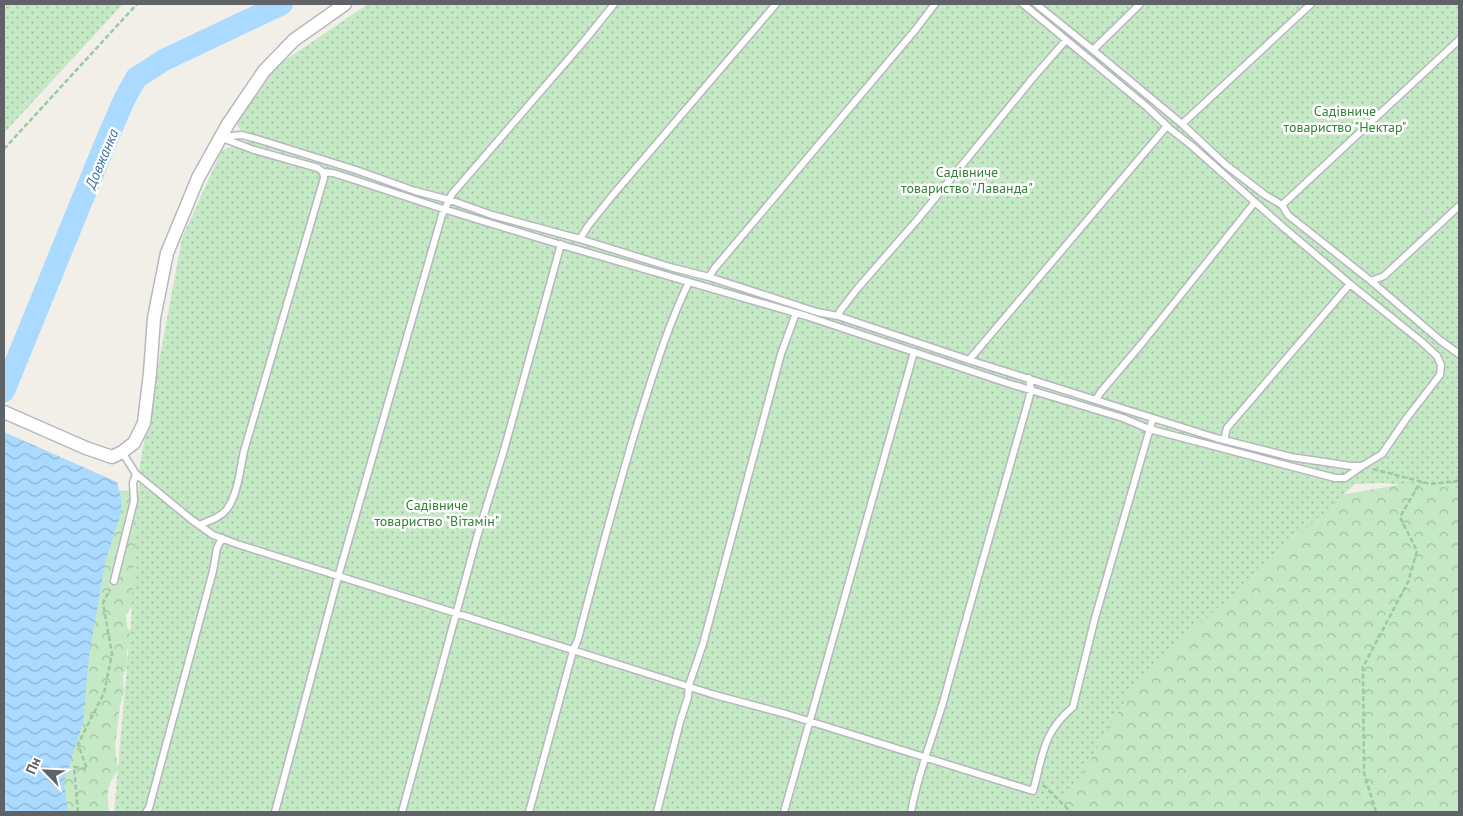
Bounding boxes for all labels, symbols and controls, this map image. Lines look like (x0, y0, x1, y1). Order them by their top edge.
park label: Садівниче товариство "Нектар" (1284, 102, 1406, 136)
water label: Довжанка (80, 125, 123, 193)
park label: Садівниче товариство "Лаванда" (901, 163, 1033, 197)
park label: Садівниче товариство "Вітамін" (374, 496, 500, 530)
north arrow (20, 746, 70, 796)
text: Пн (22, 755, 45, 777)

